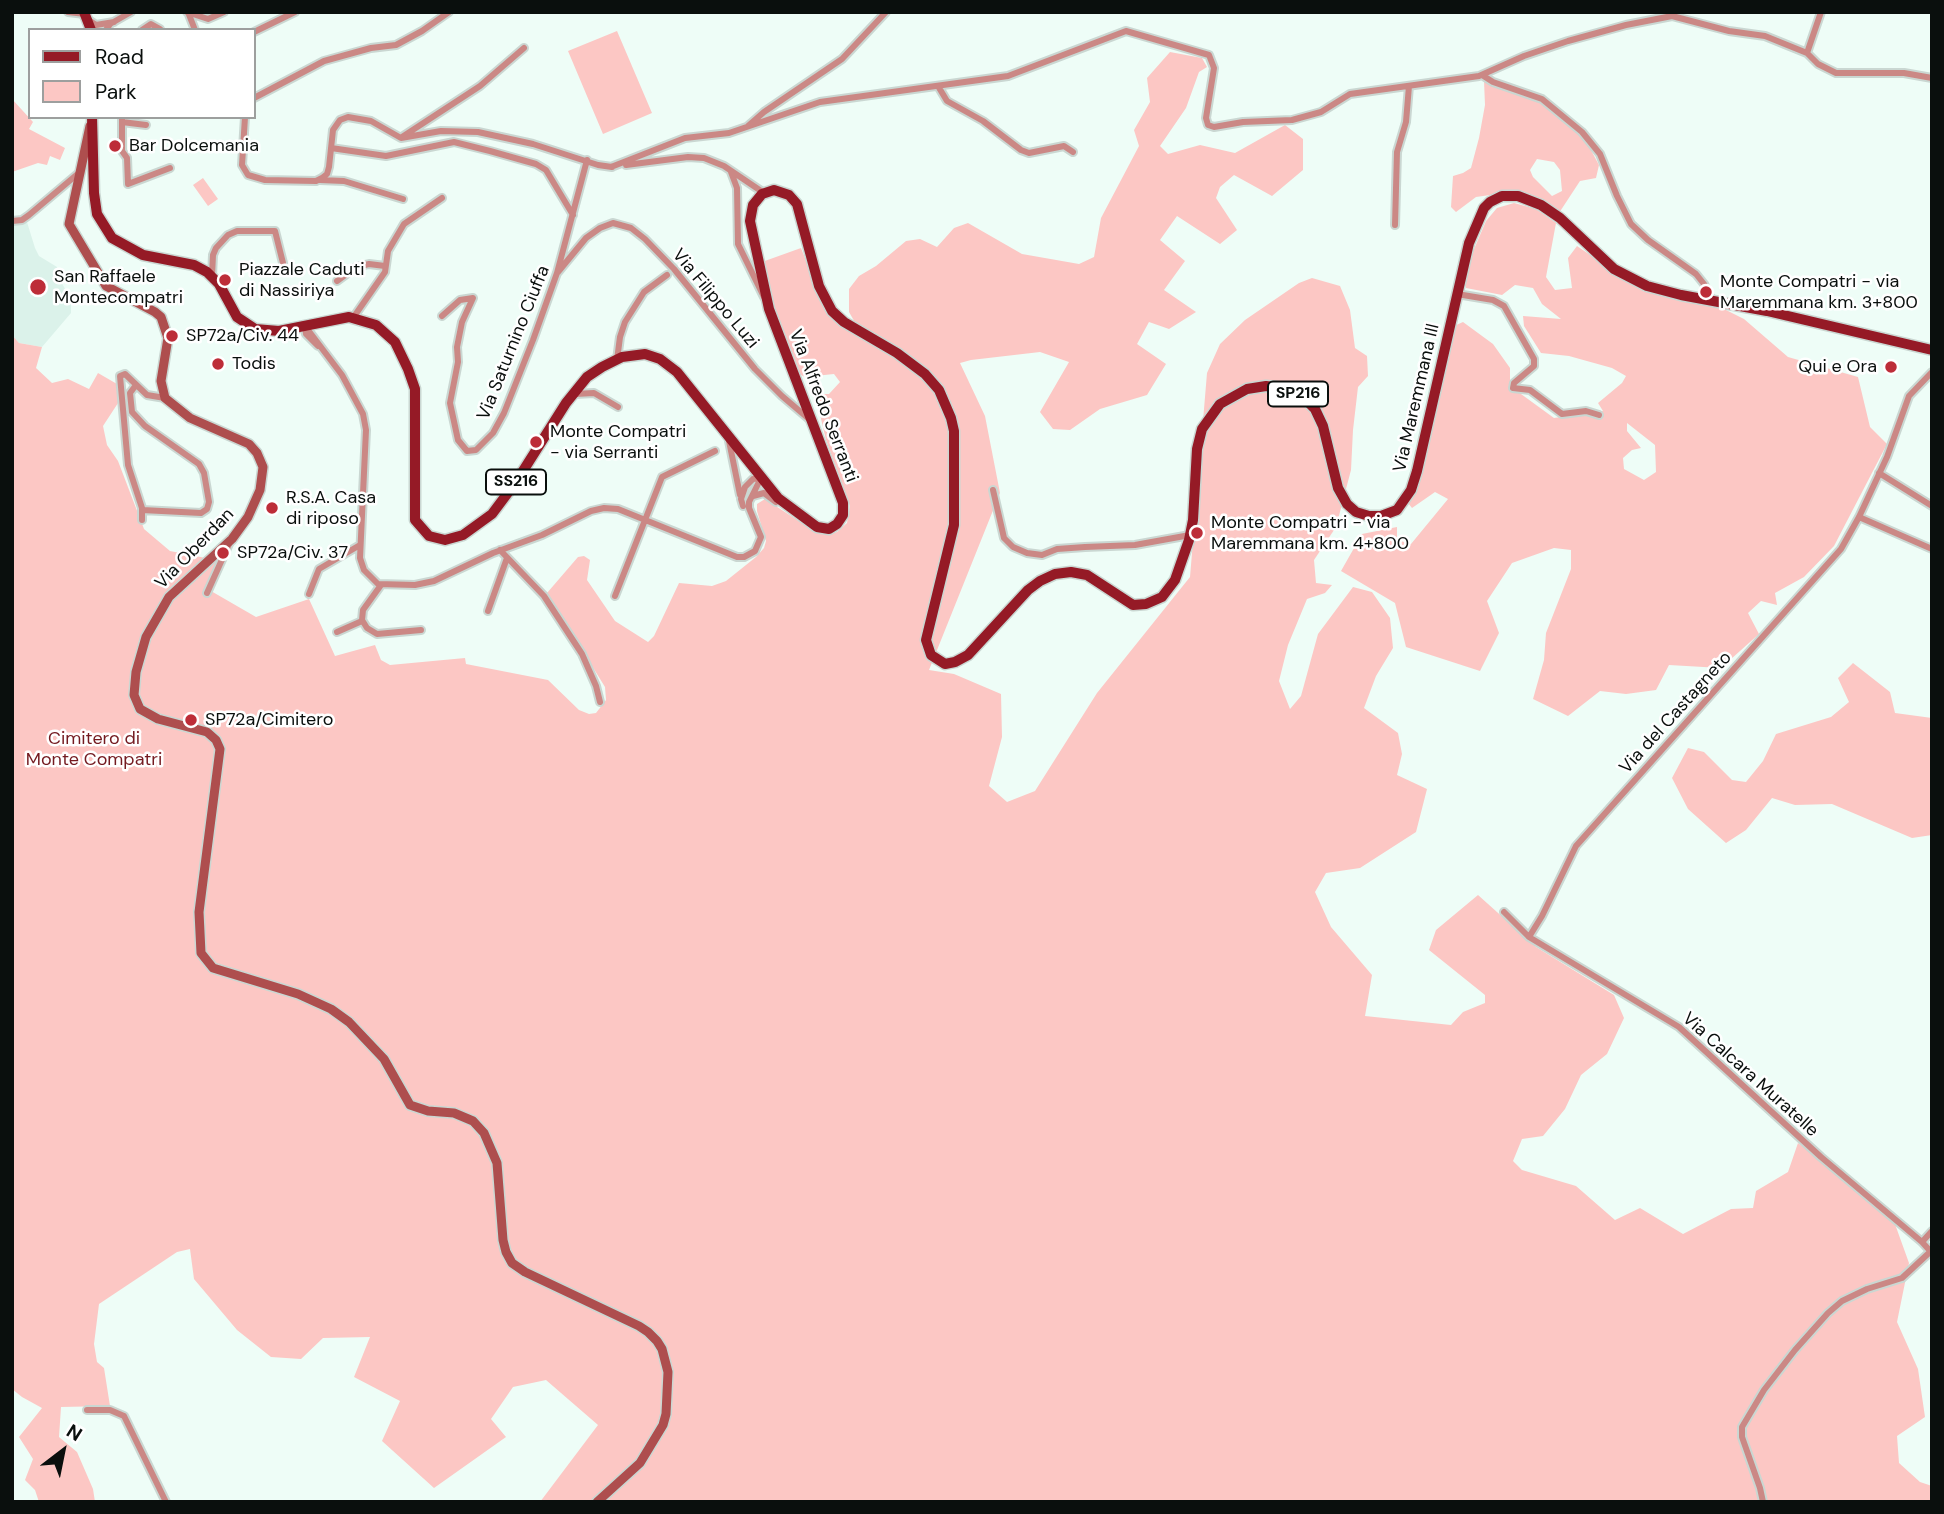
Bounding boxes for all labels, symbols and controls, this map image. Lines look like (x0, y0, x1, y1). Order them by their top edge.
legend (28, 28, 256, 119)
text: Road (95, 43, 144, 71)
text: Park (95, 78, 136, 106)
place label: Bar Dolcemania (129, 135, 259, 157)
marker: Bar Dolcemania (107, 138, 123, 154)
street label: Via Filippo Luzi (667, 245, 763, 353)
place label: Piazzale Caduti di Nassiriya (239, 259, 365, 302)
street label: Via Saturnino Ciuffa (473, 263, 555, 423)
place label: San Raffaele Montecompatri (54, 266, 183, 308)
place label: Monte Compatri - via Maremmana km. 3+800 (1720, 271, 1918, 314)
marker: Piazzale Caduti di Nassiriya (217, 272, 233, 288)
marker: San Raffaele Montecompatri (28, 277, 48, 297)
marker: Monte Compatri - via Maremmana km. 3+800 (1698, 284, 1714, 300)
street label: Via Maremmana III (1389, 322, 1445, 474)
place label: SP72a/Civ. 44 (186, 325, 299, 347)
street label: Via Alfredo Serranti (784, 327, 862, 485)
marker: SP72a/Civ. 44 (164, 328, 180, 344)
place label: Todis (232, 353, 276, 375)
marker: Todis (210, 356, 226, 372)
place label: Qui e Ora (1798, 356, 1877, 378)
marker: Qui e Ora (1883, 359, 1899, 375)
road number: SP216 (1268, 382, 1328, 406)
place label: Monte Compatri - via Serranti (550, 421, 686, 464)
marker: Monte Compatri - via Serranti (528, 434, 544, 450)
road number: SS216 (486, 470, 546, 495)
place label: R.S.A. Casa di riposo (286, 487, 376, 530)
marker: R.S.A. Casa di riposo (264, 500, 280, 516)
street label: Via Oberdan (151, 504, 239, 594)
place label: Monte Compatri - via Maremmana km. 4+800 (1211, 512, 1409, 554)
marker: Monte Compatri - via Maremmana km. 4+800 (1189, 525, 1205, 541)
place label: SP72a/Civ. 37 (237, 542, 348, 564)
marker: SP72a/Civ. 37 (215, 545, 231, 561)
street label: Via del Castagneto (1615, 647, 1737, 779)
place label: SP72a/Cimitero (205, 709, 333, 731)
marker: SP72a/Cimitero (183, 712, 199, 728)
park label: Cimitero di Monte Compatri (26, 728, 162, 770)
street label: Via Calcara Muratelle (1677, 1008, 1823, 1142)
north arrow (28, 1416, 98, 1486)
text: N (62, 1418, 87, 1447)

